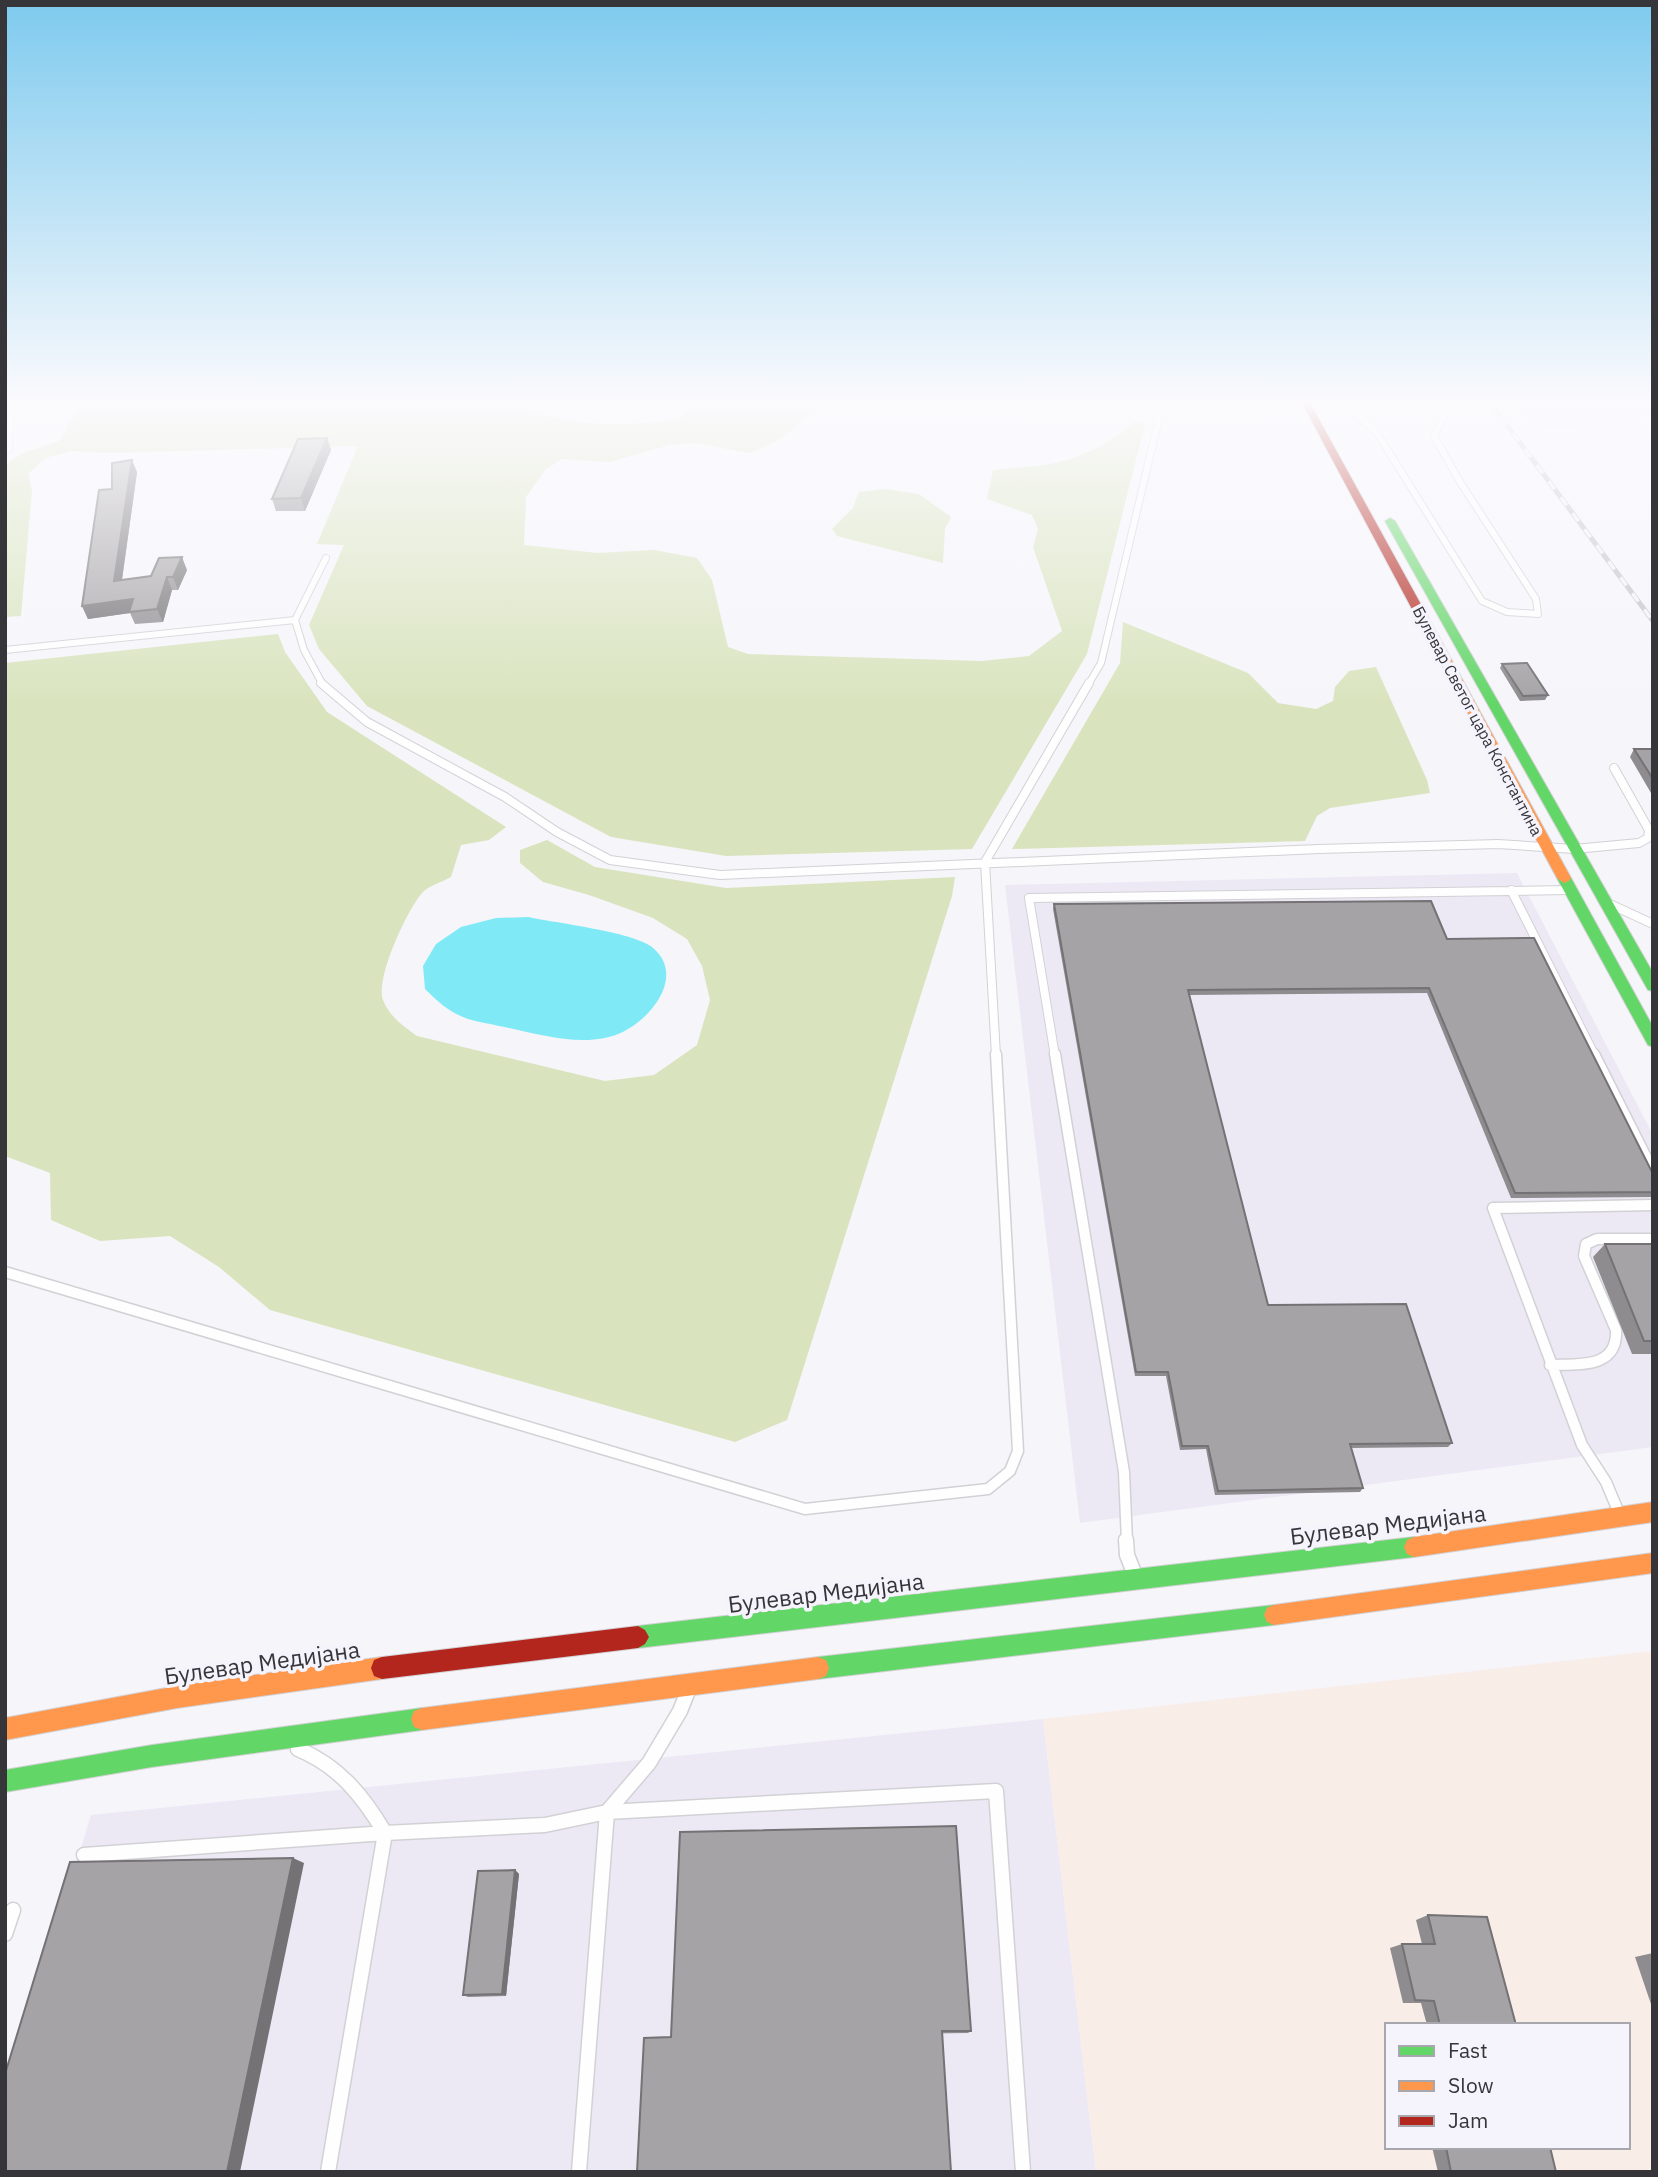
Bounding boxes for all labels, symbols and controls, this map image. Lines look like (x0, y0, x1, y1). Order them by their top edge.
street label: Булевар Светог цара Константина (1409, 603, 1547, 840)
street label: Булевар Медијана (1288, 1497, 1488, 1551)
street label: Булевар Медијана (726, 1565, 926, 1619)
street label: Булевар Медијана (162, 1633, 362, 1691)
legend (1385, 2023, 1630, 2149)
text: Fast (1448, 2036, 1488, 2064)
text: Slow (1448, 2071, 1494, 2099)
text: Jam (1448, 2106, 1488, 2134)

